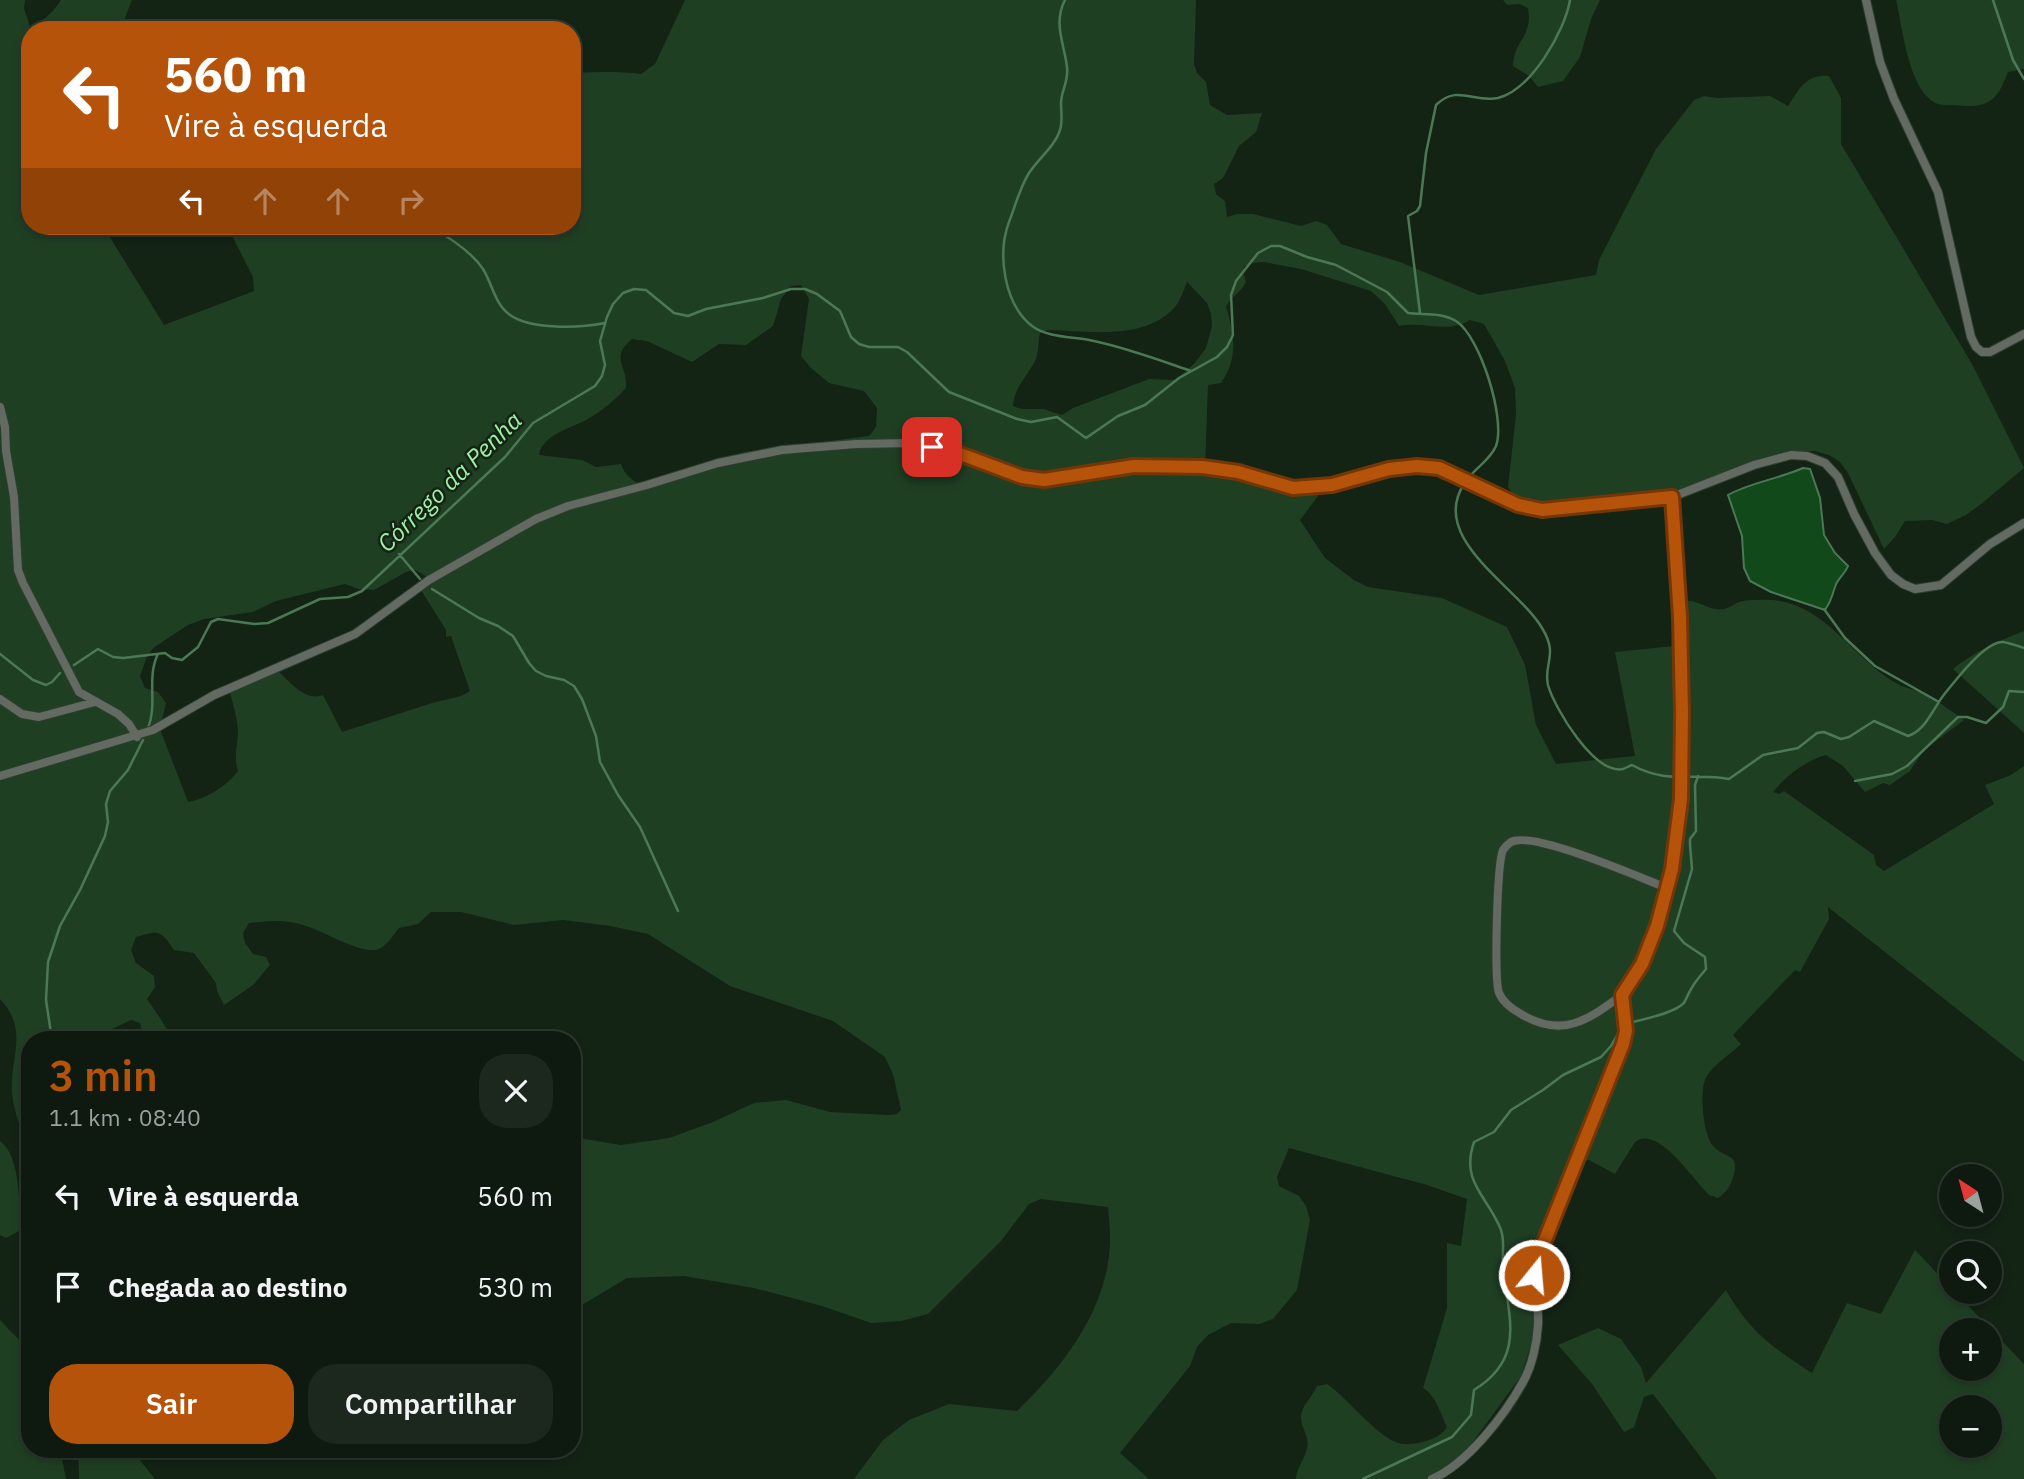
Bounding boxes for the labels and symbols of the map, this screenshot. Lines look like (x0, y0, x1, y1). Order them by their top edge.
water label: Córrego da Penha (370, 404, 528, 558)
pin (902, 417, 962, 477)
north arrow (1939, 1164, 2002, 1227)
position arrow (1497, 1238, 1571, 1312)

